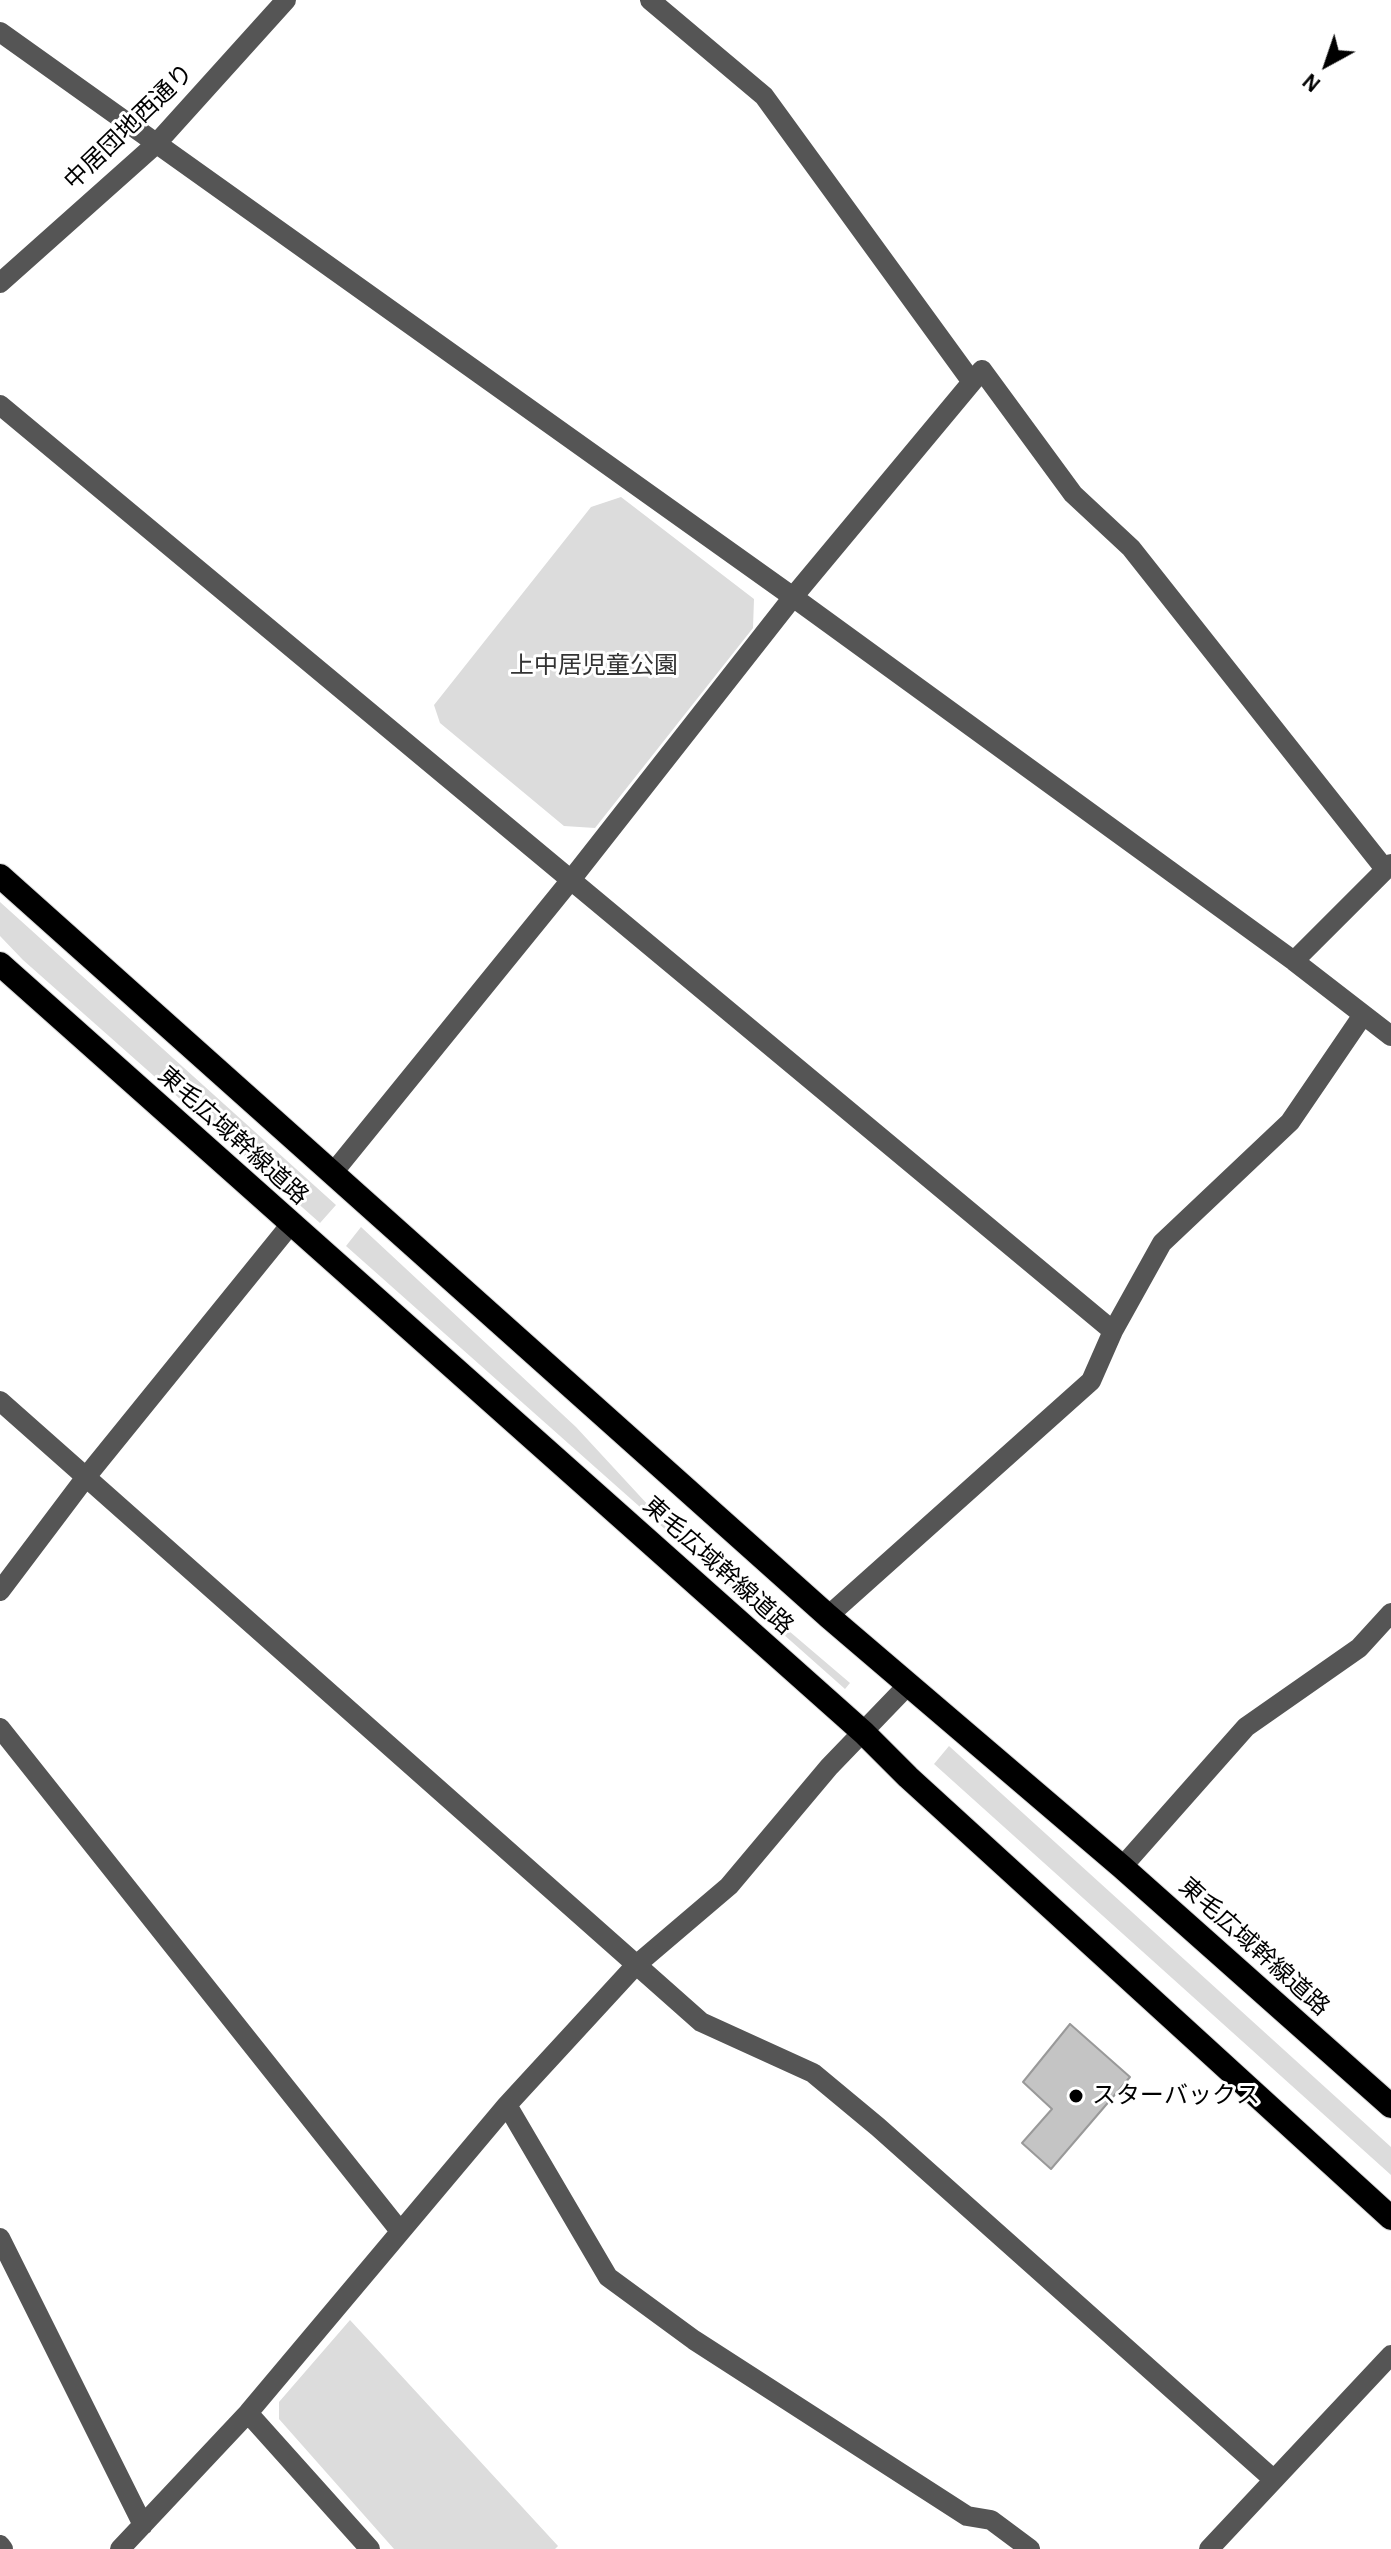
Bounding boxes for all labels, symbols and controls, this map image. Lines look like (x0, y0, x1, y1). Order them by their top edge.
north arrow (1287, 24, 1367, 104)
street label: 中居団地西通り (59, 58, 199, 196)
text: N (1299, 69, 1325, 96)
park label: 上中居児童公園 (510, 652, 678, 680)
street label: 東毛広域幹線道路 (152, 1061, 314, 1211)
street label: 東毛広域幹線道路 (637, 1491, 799, 1641)
street label: 東毛広域幹線道路 (1173, 1872, 1335, 2022)
place label: スターバックス (1092, 2082, 1260, 2110)
marker: スターバックス (1067, 2087, 1085, 2105)

